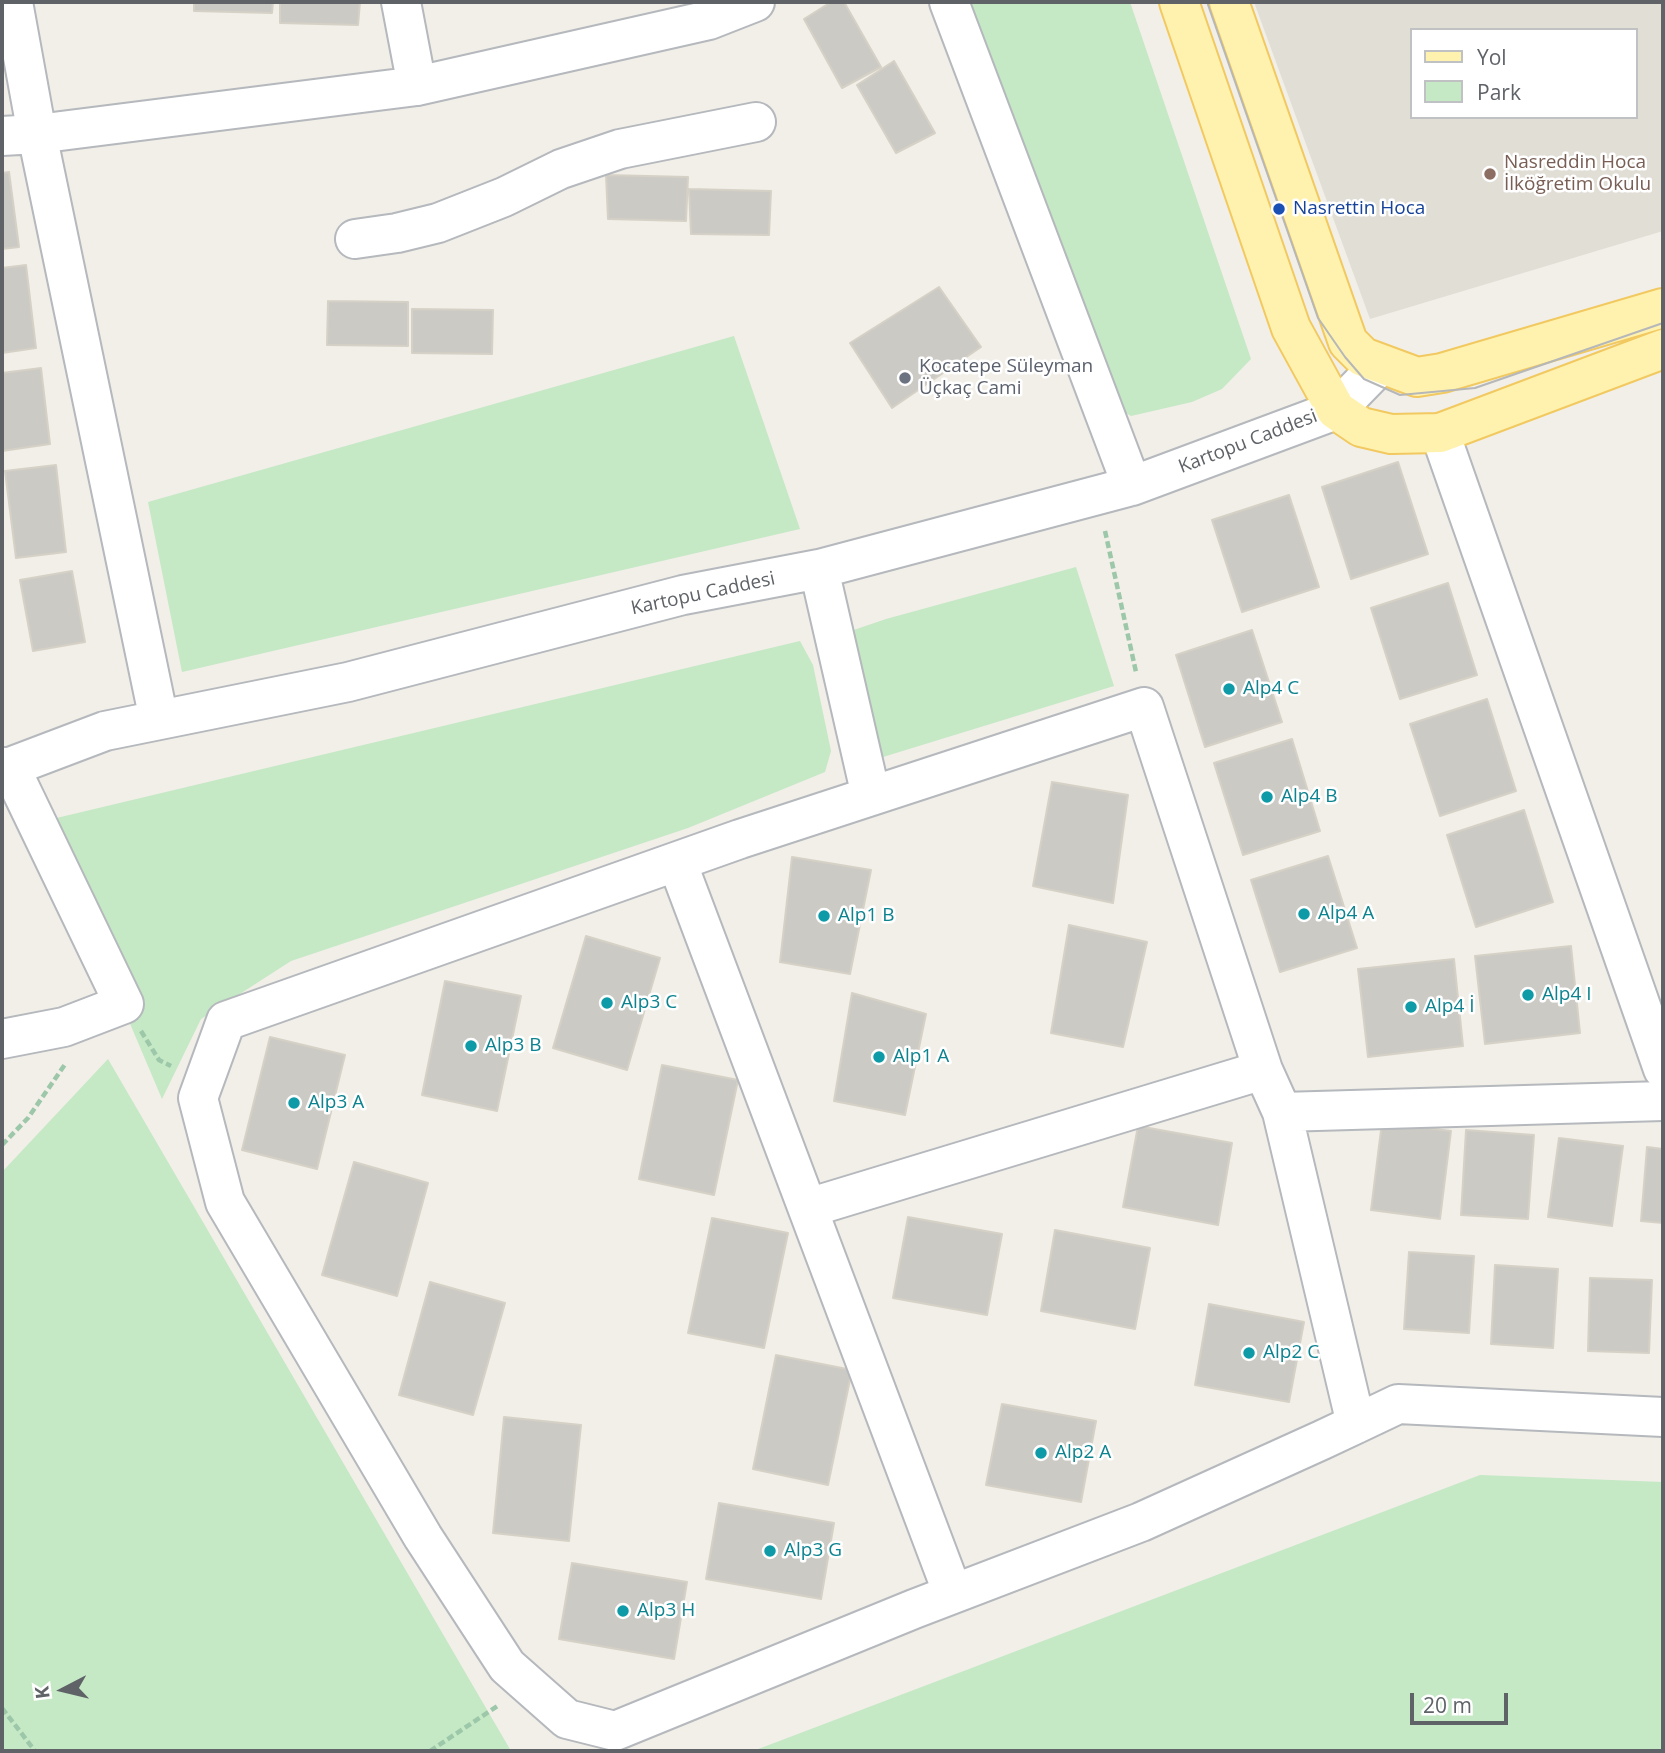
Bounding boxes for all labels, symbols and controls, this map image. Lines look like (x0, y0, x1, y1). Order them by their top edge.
legend (1410, 28, 1637, 119)
text: Yol (1477, 43, 1507, 71)
text: Park (1477, 78, 1521, 106)
place label: Nasreddin Hoca İlköğretim Okulu (1504, 152, 1651, 196)
marker: Nasreddin Hoca İlköğretim Okulu (1482, 166, 1498, 182)
place label: Nasrettin Hoca (1293, 198, 1425, 220)
marker: Nasrettin Hoca (1271, 201, 1287, 217)
place label: Kocatepe Süleyman Üçkaç Cami (919, 356, 1093, 400)
marker: Kocatepe Süleyman Üçkaç Cami (897, 370, 913, 386)
street label: Kartopu Caddesi (1175, 405, 1321, 479)
street label: Kartopu Caddesi (629, 568, 777, 620)
place label: Alp4 C (1243, 678, 1299, 700)
marker: Alp4 C (1221, 681, 1237, 697)
place label: Alp4 B (1281, 786, 1338, 808)
marker: Alp4 B (1259, 789, 1275, 805)
place label: Alp4 A (1318, 903, 1374, 925)
place label: Alp1 B (838, 905, 895, 927)
marker: Alp4 A (1296, 906, 1312, 922)
marker: Alp1 B (816, 908, 832, 924)
place label: Alp4 I (1542, 984, 1592, 1006)
marker: Alp4 I (1520, 987, 1536, 1003)
place label: Alp3 C (621, 992, 677, 1014)
marker: Alp3 C (599, 995, 615, 1011)
place label: Alp4 İ (1425, 996, 1475, 1018)
marker: Alp4 İ (1403, 999, 1419, 1015)
place label: Alp3 B (485, 1035, 542, 1057)
marker: Alp3 B (463, 1038, 479, 1054)
place label: Alp1 A (893, 1046, 949, 1068)
marker: Alp1 A (871, 1049, 887, 1065)
place label: Alp3 A (308, 1092, 364, 1114)
marker: Alp3 A (286, 1095, 302, 1111)
place label: Alp2 C (1263, 1342, 1319, 1364)
marker: Alp2 C (1241, 1345, 1257, 1361)
place label: Alp2 A (1055, 1442, 1111, 1464)
marker: Alp2 A (1033, 1445, 1049, 1461)
place label: Alp3 G (784, 1540, 842, 1562)
marker: Alp3 G (762, 1543, 778, 1559)
place label: Alp3 H (637, 1600, 695, 1622)
marker: Alp3 H (615, 1603, 631, 1619)
north arrow (28, 1655, 98, 1725)
scale bar (1413, 1680, 1511, 1724)
text: K (28, 1685, 56, 1700)
text: 20 m (1423, 1691, 1472, 1719)

